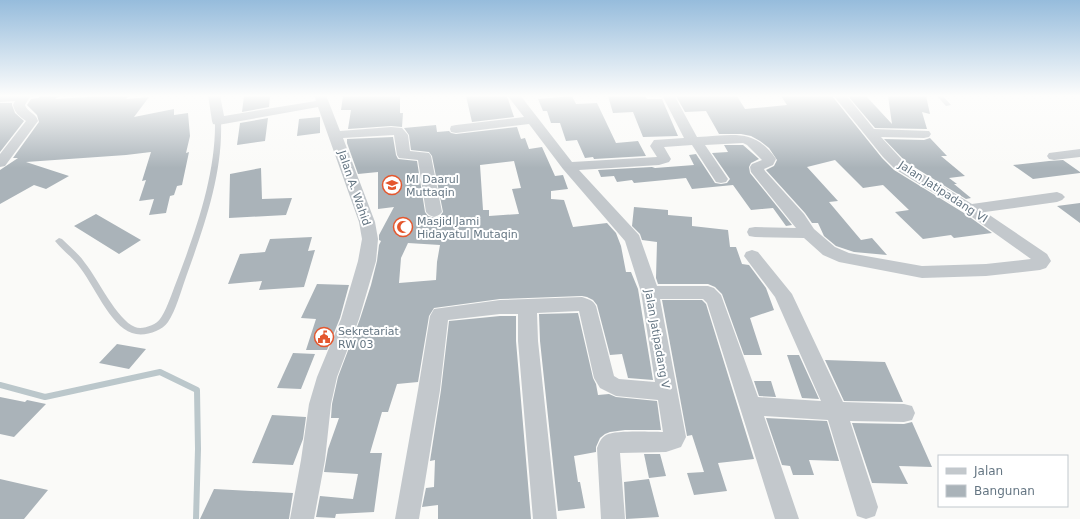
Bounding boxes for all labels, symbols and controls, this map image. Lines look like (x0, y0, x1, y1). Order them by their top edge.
street label: Jalan A. Wahid (335, 148, 373, 227)
street label: Jalan Jatipadang VI (895, 158, 990, 226)
place label: MI Daarul Muttaqin (406, 173, 459, 199)
school or university icon: MI Daarul Muttaqin (381, 174, 403, 196)
place label: Masjid Jami Hidayatul Mutaqin (417, 215, 518, 241)
mosque icon: Masjid Jami Hidayatul Mutaqin (392, 216, 414, 238)
street label: Jalan Jatipadang V (642, 288, 672, 390)
place label: Sekretariat RW 03 (338, 325, 400, 351)
public building icon: Sekretariat RW 03 (313, 326, 335, 348)
legend (938, 455, 1068, 507)
text: Jalan (973, 464, 1003, 478)
text: Bangunan (974, 484, 1035, 498)

